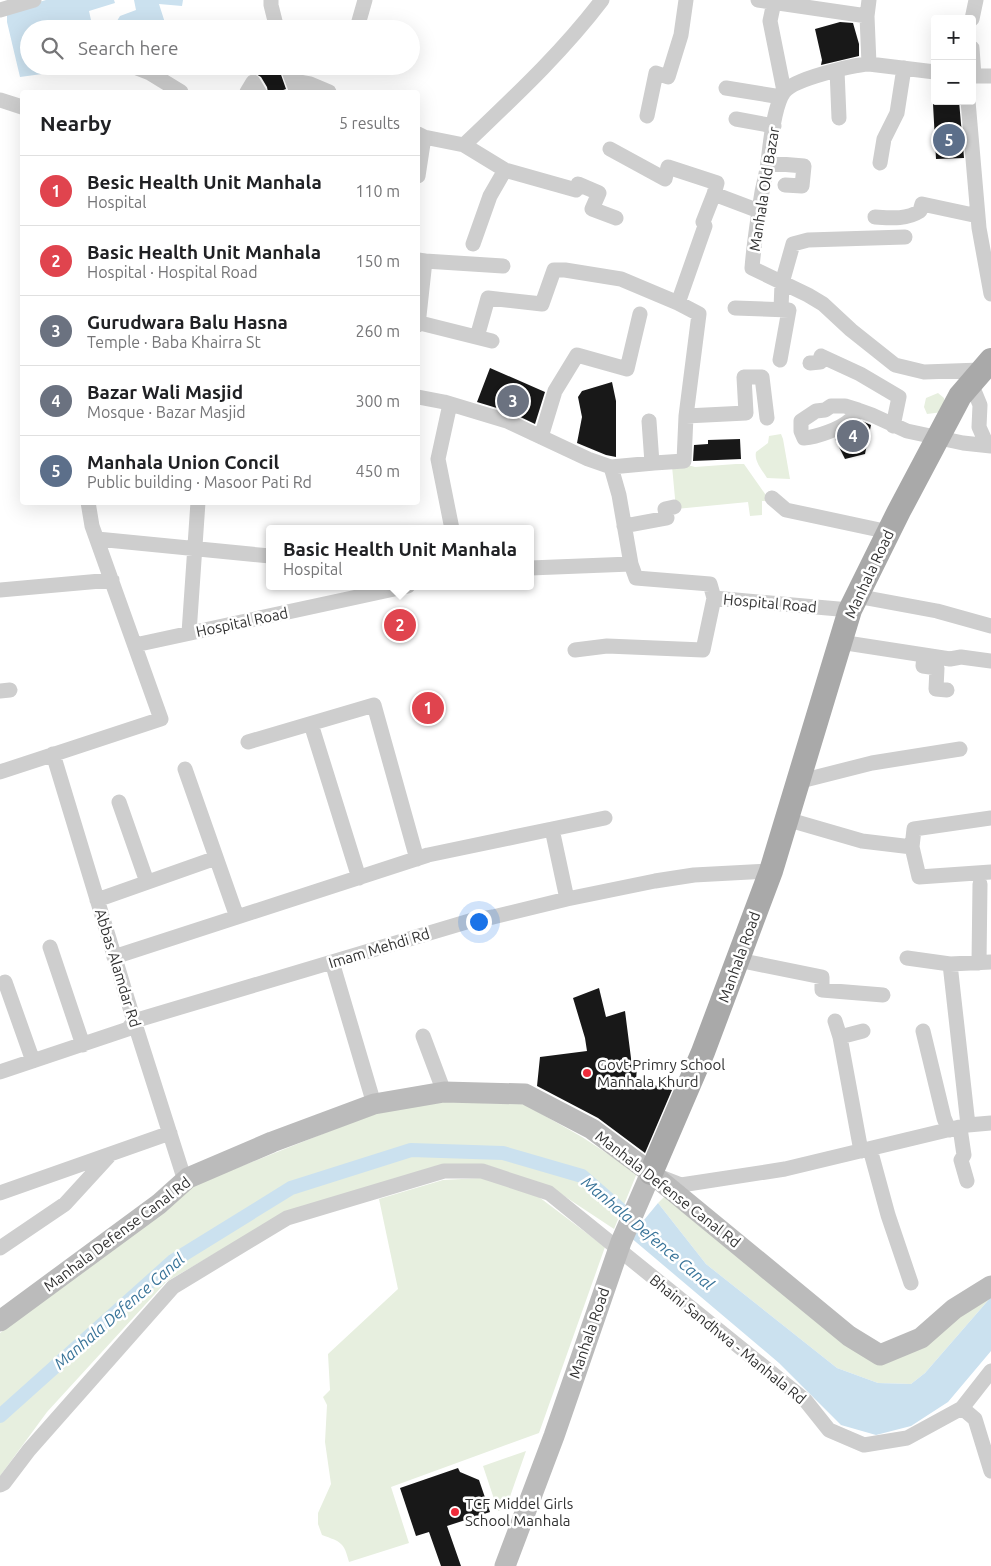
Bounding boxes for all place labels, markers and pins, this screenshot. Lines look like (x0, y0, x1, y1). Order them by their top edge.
pin: 5 (933, 121, 965, 159)
pin: 3 (497, 382, 529, 420)
pin: 4 (837, 417, 869, 455)
pin: 2 (384, 606, 416, 644)
pin: 1 (412, 689, 444, 727)
place label: Govt Primry School Manhala Khurd (597, 1056, 725, 1090)
marker: Govt Primry School Manhala Khurd (581, 1067, 593, 1079)
place label: TCF Middel Girls School Manhala (465, 1495, 573, 1529)
marker: TCF Middel Girls School Manhala (449, 1506, 461, 1518)

